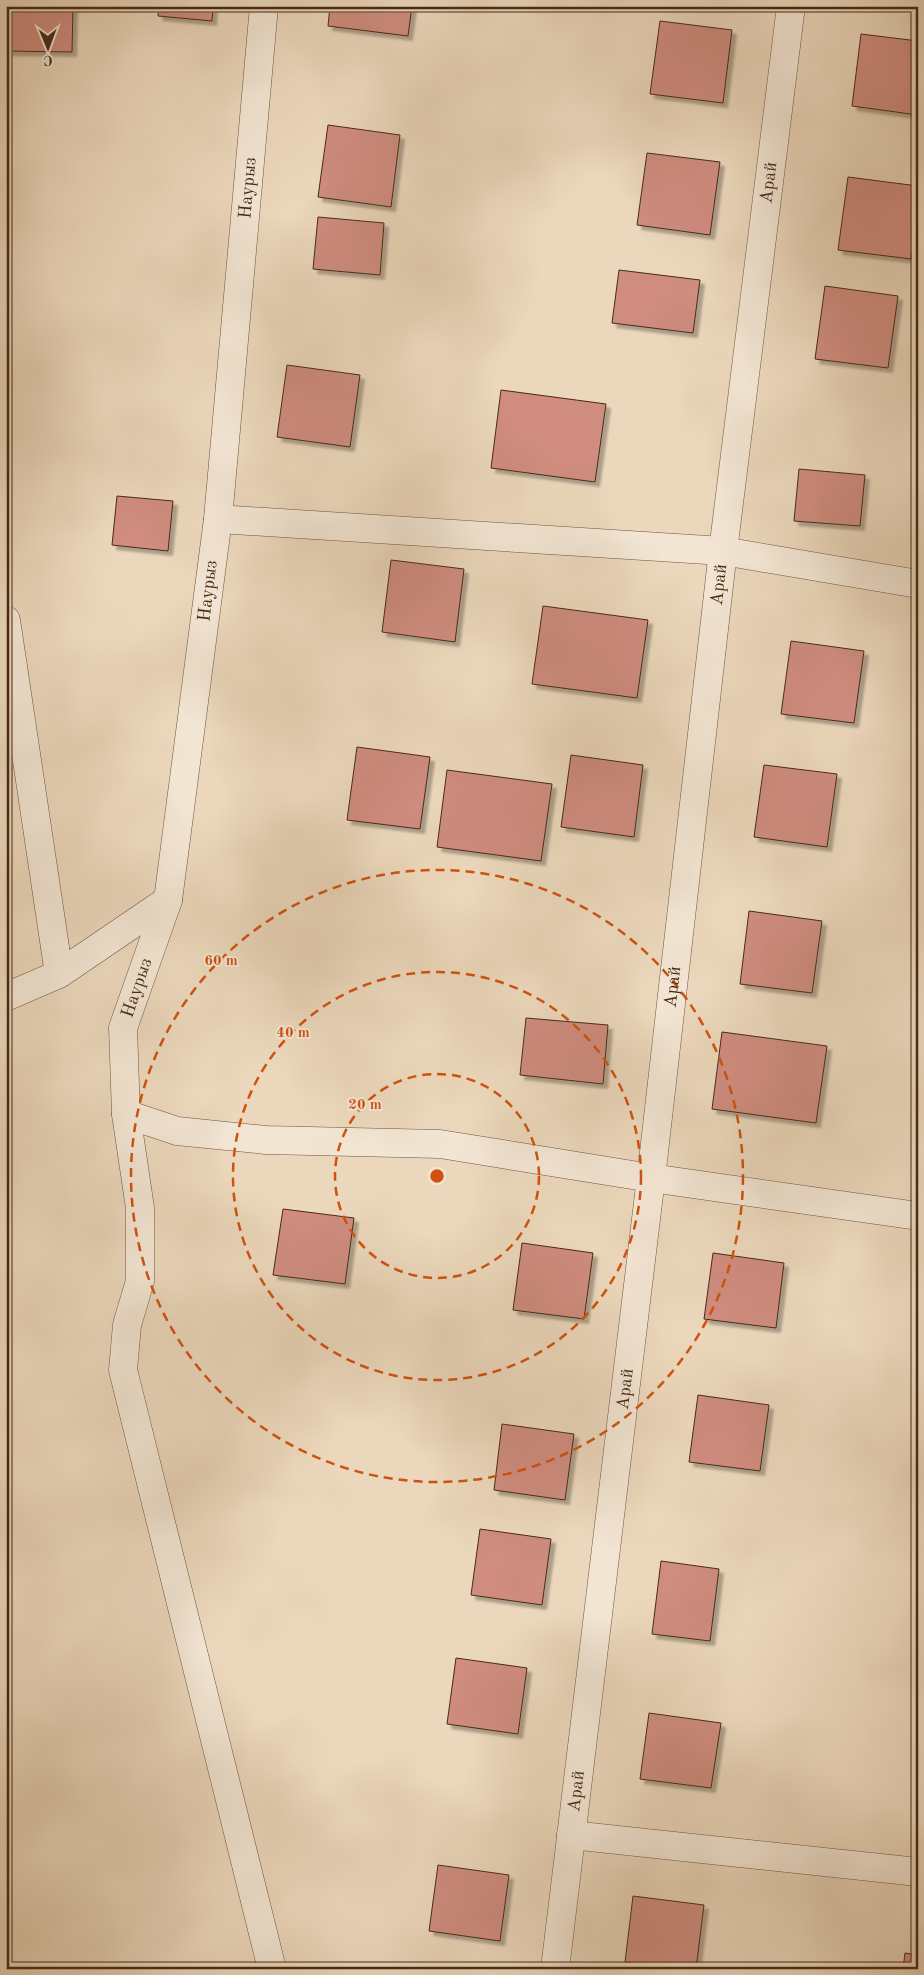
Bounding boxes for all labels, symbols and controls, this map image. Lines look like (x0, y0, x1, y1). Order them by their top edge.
north arrow (22, 22, 72, 72)
text: С (43, 53, 53, 67)
street label: Наурыз (236, 156, 260, 219)
street label: Арай (757, 161, 780, 205)
street label: Наурыз (195, 559, 221, 623)
street label: Арай (708, 563, 730, 606)
text: 60 m (204, 954, 238, 969)
street label: Наурыз (118, 956, 156, 1020)
street label: Арай (662, 965, 684, 1009)
text: 40 m (276, 1026, 310, 1041)
text: 20 m (348, 1098, 382, 1113)
centre of rings (428, 1167, 446, 1185)
street label: Арай (614, 1367, 637, 1411)
street label: Арай (565, 1770, 588, 1813)

